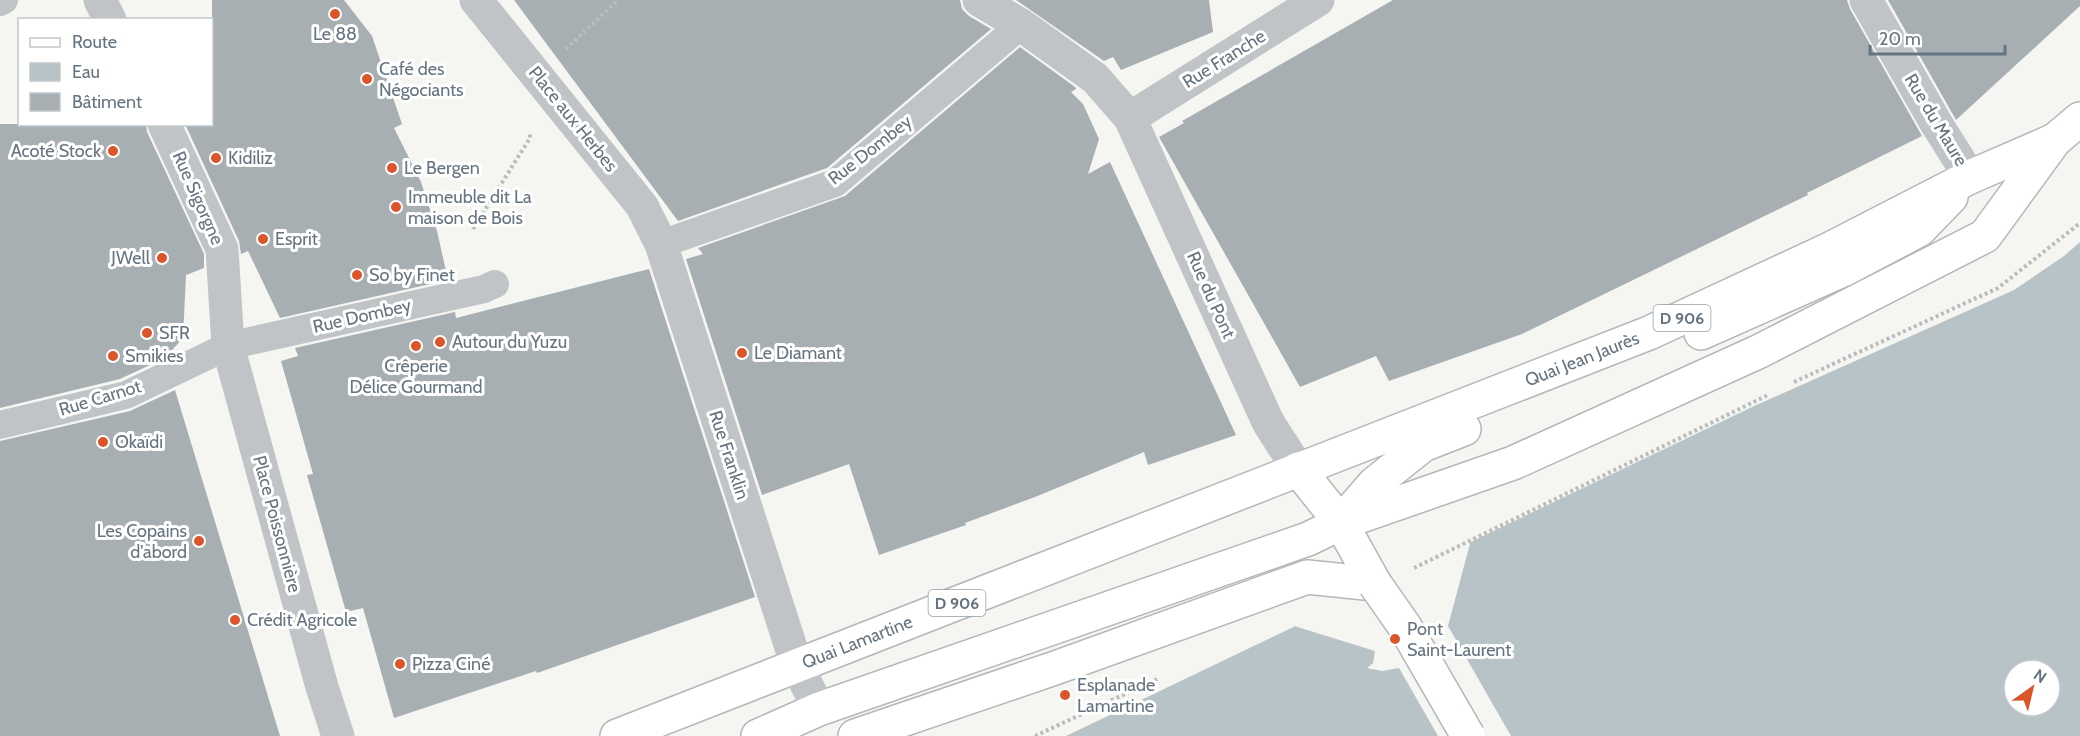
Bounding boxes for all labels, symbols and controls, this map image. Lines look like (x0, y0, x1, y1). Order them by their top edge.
marker: Le 88 (328, 7, 342, 21)
legend (18, 18, 213, 126)
scale bar (1870, 18, 2005, 56)
place label: Le 88 (313, 23, 357, 45)
street label: Rue Franche (1179, 25, 1269, 93)
text: 20 m (1879, 28, 1921, 50)
text: Route (72, 31, 117, 53)
place label: Café des Négociants (379, 58, 464, 101)
text: Eau (72, 61, 100, 83)
street label: Place aux Herbes (524, 62, 622, 176)
street label: Rue du Maure (1900, 70, 1972, 170)
marker: Café des Négociants (360, 72, 374, 86)
text: Bâtiment (72, 91, 142, 113)
street label: Rue Dombey (824, 110, 916, 190)
place label: Acoté Stock (11, 140, 102, 162)
marker: Acoté Stock (106, 144, 120, 158)
place label: Kidiliz (228, 147, 273, 169)
street label: Rue Sigorgne (168, 148, 228, 248)
marker: Kidiliz (209, 151, 223, 165)
place label: Le Bergen (404, 157, 480, 179)
marker: Le Bergen (385, 161, 399, 175)
place label: Immeuble dit La maison de Bois (408, 186, 532, 229)
marker: Immeuble dit La maison de Bois (389, 200, 403, 214)
place label: Esprit (275, 228, 318, 250)
marker: Esprit (256, 232, 270, 246)
place label: JWell (110, 247, 151, 269)
street label: Rue du Pont (1182, 248, 1240, 342)
marker: JWell (155, 251, 169, 265)
place label: So by Finet (369, 264, 455, 286)
marker: So by Finet (350, 268, 364, 282)
street label: Rue Dombey (311, 294, 413, 338)
road number: D 906 (1654, 305, 1710, 331)
place label: SFR (159, 322, 190, 344)
marker: SFR (140, 326, 154, 340)
street label: Quai Jean Jaurès (1522, 327, 1642, 391)
place label: Autour du Yuzu (452, 331, 567, 353)
marker: Autour du Yuzu (433, 335, 447, 349)
marker: Crêperie Délice Gourmand (409, 339, 423, 353)
place label: Le Diamant (754, 342, 842, 364)
place label: Smikies (125, 345, 184, 367)
marker: Le Diamant (735, 346, 749, 360)
marker: Smikies (106, 349, 120, 363)
place label: Crêperie Délice Gourmand (349, 355, 483, 398)
street label: Rue Carnot (56, 375, 144, 421)
street label: Rue Franklin (704, 408, 754, 502)
place label: Okaïdi (115, 431, 163, 453)
marker: Okaïdi (96, 435, 110, 449)
street label: Place Poissonnière (248, 453, 306, 595)
place label: Les Copains d'abord (97, 520, 187, 563)
marker: Les Copains d'abord (192, 534, 206, 548)
road number: D 906 (928, 590, 986, 616)
place label: Crédit Agricole (247, 609, 357, 631)
street label: Quai Lamartine (799, 611, 916, 674)
marker: Crédit Agricole (228, 613, 242, 627)
place label: Pont Saint-Laurent (1407, 618, 1511, 661)
marker: Pont Saint-Laurent (1388, 632, 1402, 646)
place label: Pizza Ciné (412, 653, 490, 675)
marker: Pizza Ciné (393, 657, 407, 671)
north arrow (2002, 658, 2062, 718)
text: N (2030, 665, 2050, 687)
place label: Esplanade Lamartine (1077, 674, 1155, 717)
marker: Esplanade Lamartine (1058, 688, 1072, 702)

